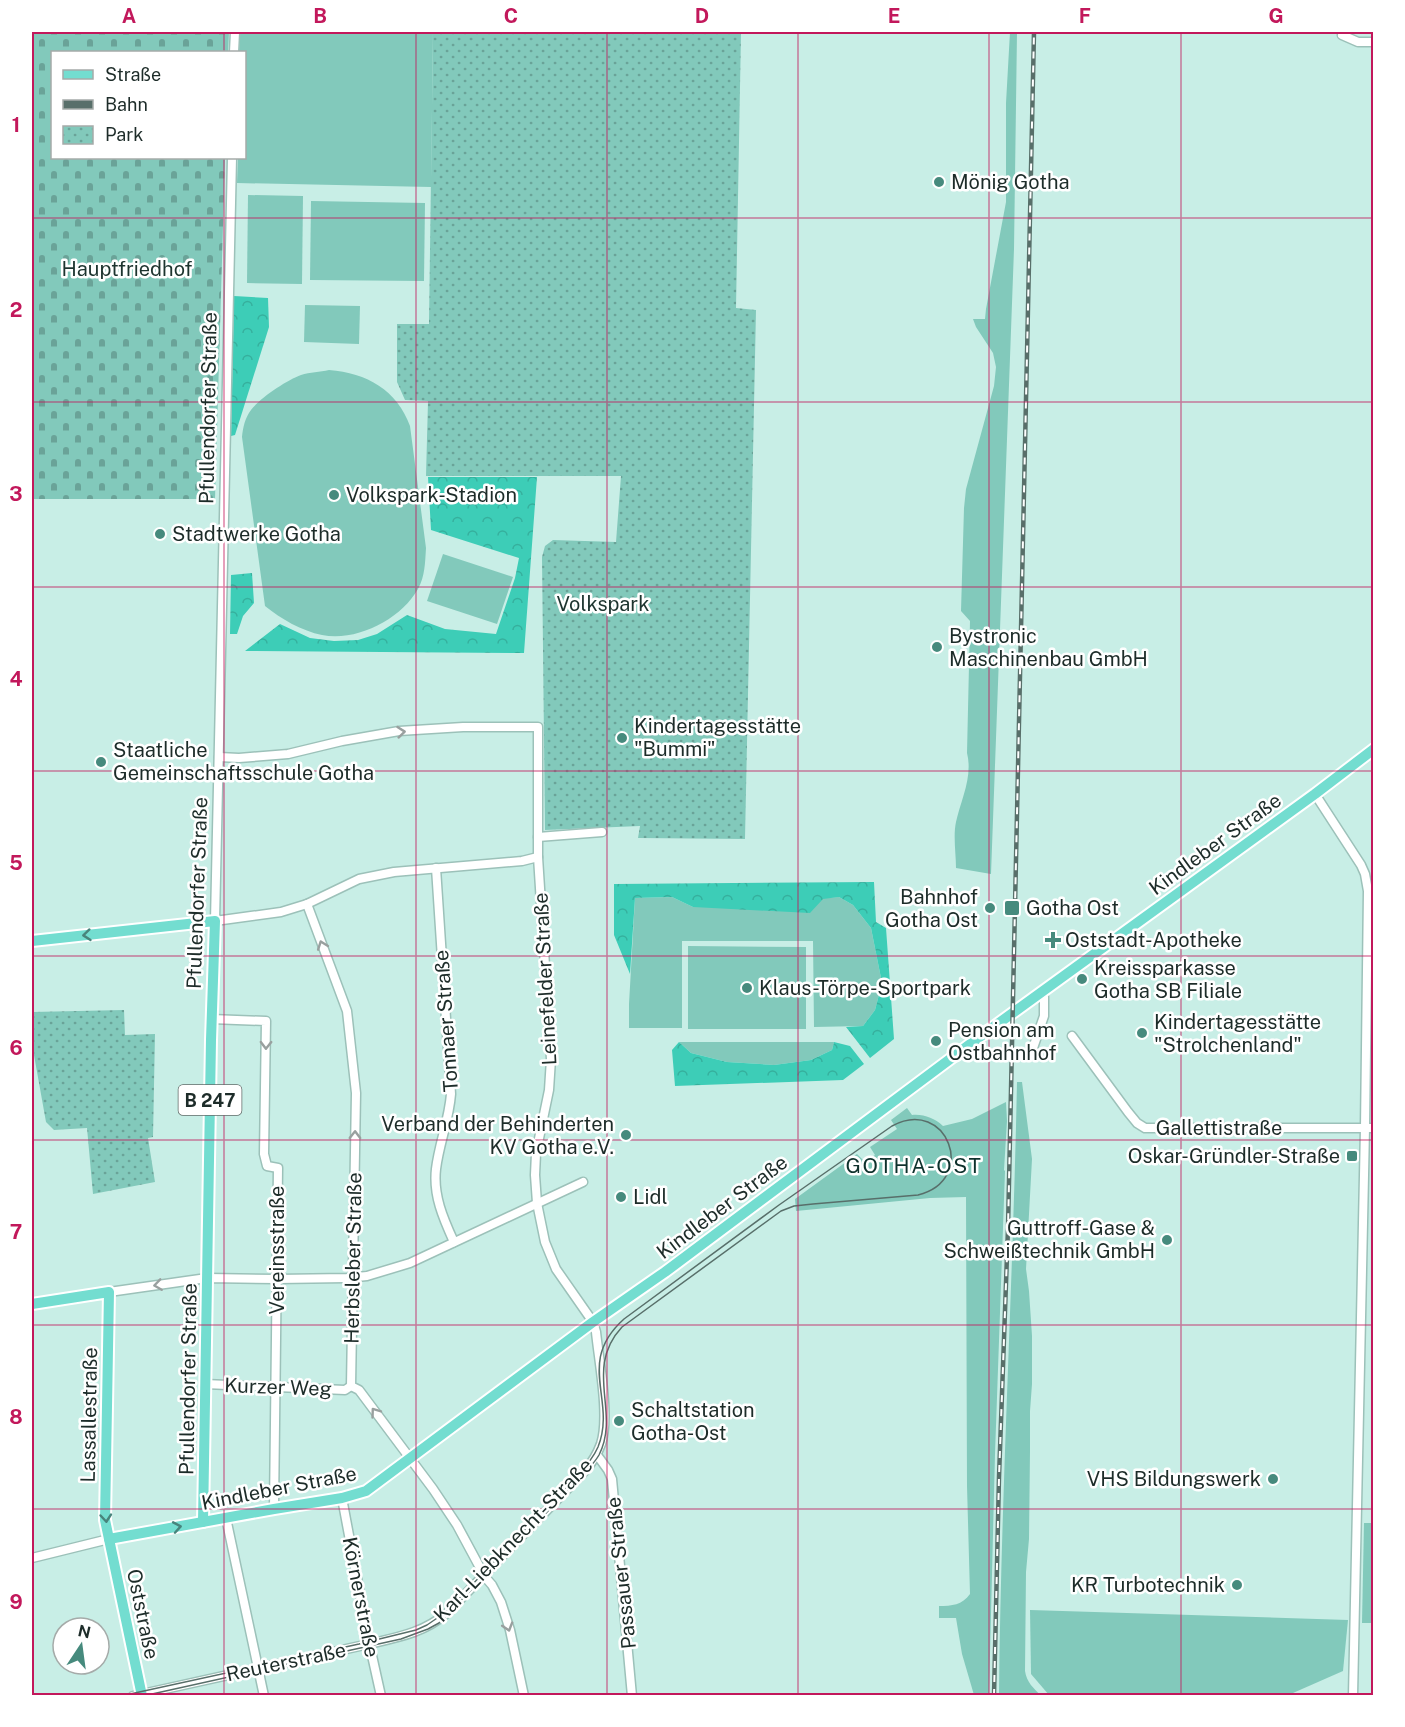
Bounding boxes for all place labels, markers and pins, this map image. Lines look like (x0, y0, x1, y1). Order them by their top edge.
place label: Mönig Gotha (951, 170, 1070, 194)
marker: Mönig Gotha (932, 175, 946, 189)
place label: Volkspark-Stadion (346, 483, 517, 507)
marker: Volkspark-Stadion (327, 488, 341, 502)
place label: Stadtwerke Gotha (172, 522, 341, 546)
marker: Stadtwerke Gotha (153, 527, 167, 541)
place label: Bystronic Maschinenbau GmbH (949, 624, 1148, 671)
marker: Bystronic Maschinenbau GmbH (930, 640, 944, 654)
place label: Kindertagesstätte "Bummi" (634, 714, 801, 761)
marker: Kindertagesstätte "Bummi" (615, 731, 629, 745)
place label: Staatliche Gemeinschaftsschule Gotha (113, 738, 374, 785)
marker: Staatliche Gemeinschaftsschule Gotha (94, 755, 108, 769)
place label: Bahnhof Gotha Ost (885, 885, 978, 932)
place label: Gotha Ost (1026, 896, 1119, 920)
marker: Gotha Ost (1003, 899, 1021, 917)
marker: Bahnhof Gotha Ost (983, 901, 997, 915)
place label: Oststadt-Apotheke (1065, 928, 1242, 952)
marker: Oststadt-Apotheke (1046, 933, 1060, 947)
place label: Kreissparkasse Gotha SB Filiale (1094, 956, 1242, 1003)
marker: Kreissparkasse Gotha SB Filiale (1075, 972, 1089, 986)
place label: Klaus-Törpe-Sportpark (759, 976, 971, 1000)
marker: Klaus-Törpe-Sportpark (740, 981, 754, 995)
place label: Kindertagesstätte "Strolchenland" (1154, 1010, 1321, 1057)
place label: Pension am Ostbahnhof (948, 1018, 1057, 1065)
marker: Kindertagesstätte "Strolchenland" (1135, 1026, 1149, 1040)
marker: Pension am Ostbahnhof (929, 1034, 943, 1048)
place label: Verband der Behinderten KV Gotha e.V. (381, 1112, 614, 1159)
marker: Verband der Behinderten KV Gotha e.V. (619, 1128, 633, 1142)
place label: Oskar-Gründler-Straße (1128, 1144, 1340, 1168)
marker: Oskar-Gründler-Straße (1345, 1149, 1359, 1163)
place label: Lidl (633, 1185, 668, 1209)
marker: Lidl (614, 1190, 628, 1204)
place label: Guttroff-Gase & Schweißtechnik GmbH (943, 1216, 1155, 1263)
marker: Guttroff-Gase & Schweißtechnik GmbH (1160, 1233, 1174, 1247)
place label: Schaltstation Gotha-Ost (631, 1398, 755, 1445)
marker: Schaltstation Gotha-Ost (612, 1414, 626, 1428)
place label: VHS Bildungswerk (1087, 1467, 1261, 1491)
marker: VHS Bildungswerk (1266, 1472, 1280, 1486)
place label: KR Turbotechnik (1071, 1573, 1225, 1597)
marker: KR Turbotechnik (1230, 1578, 1244, 1592)

